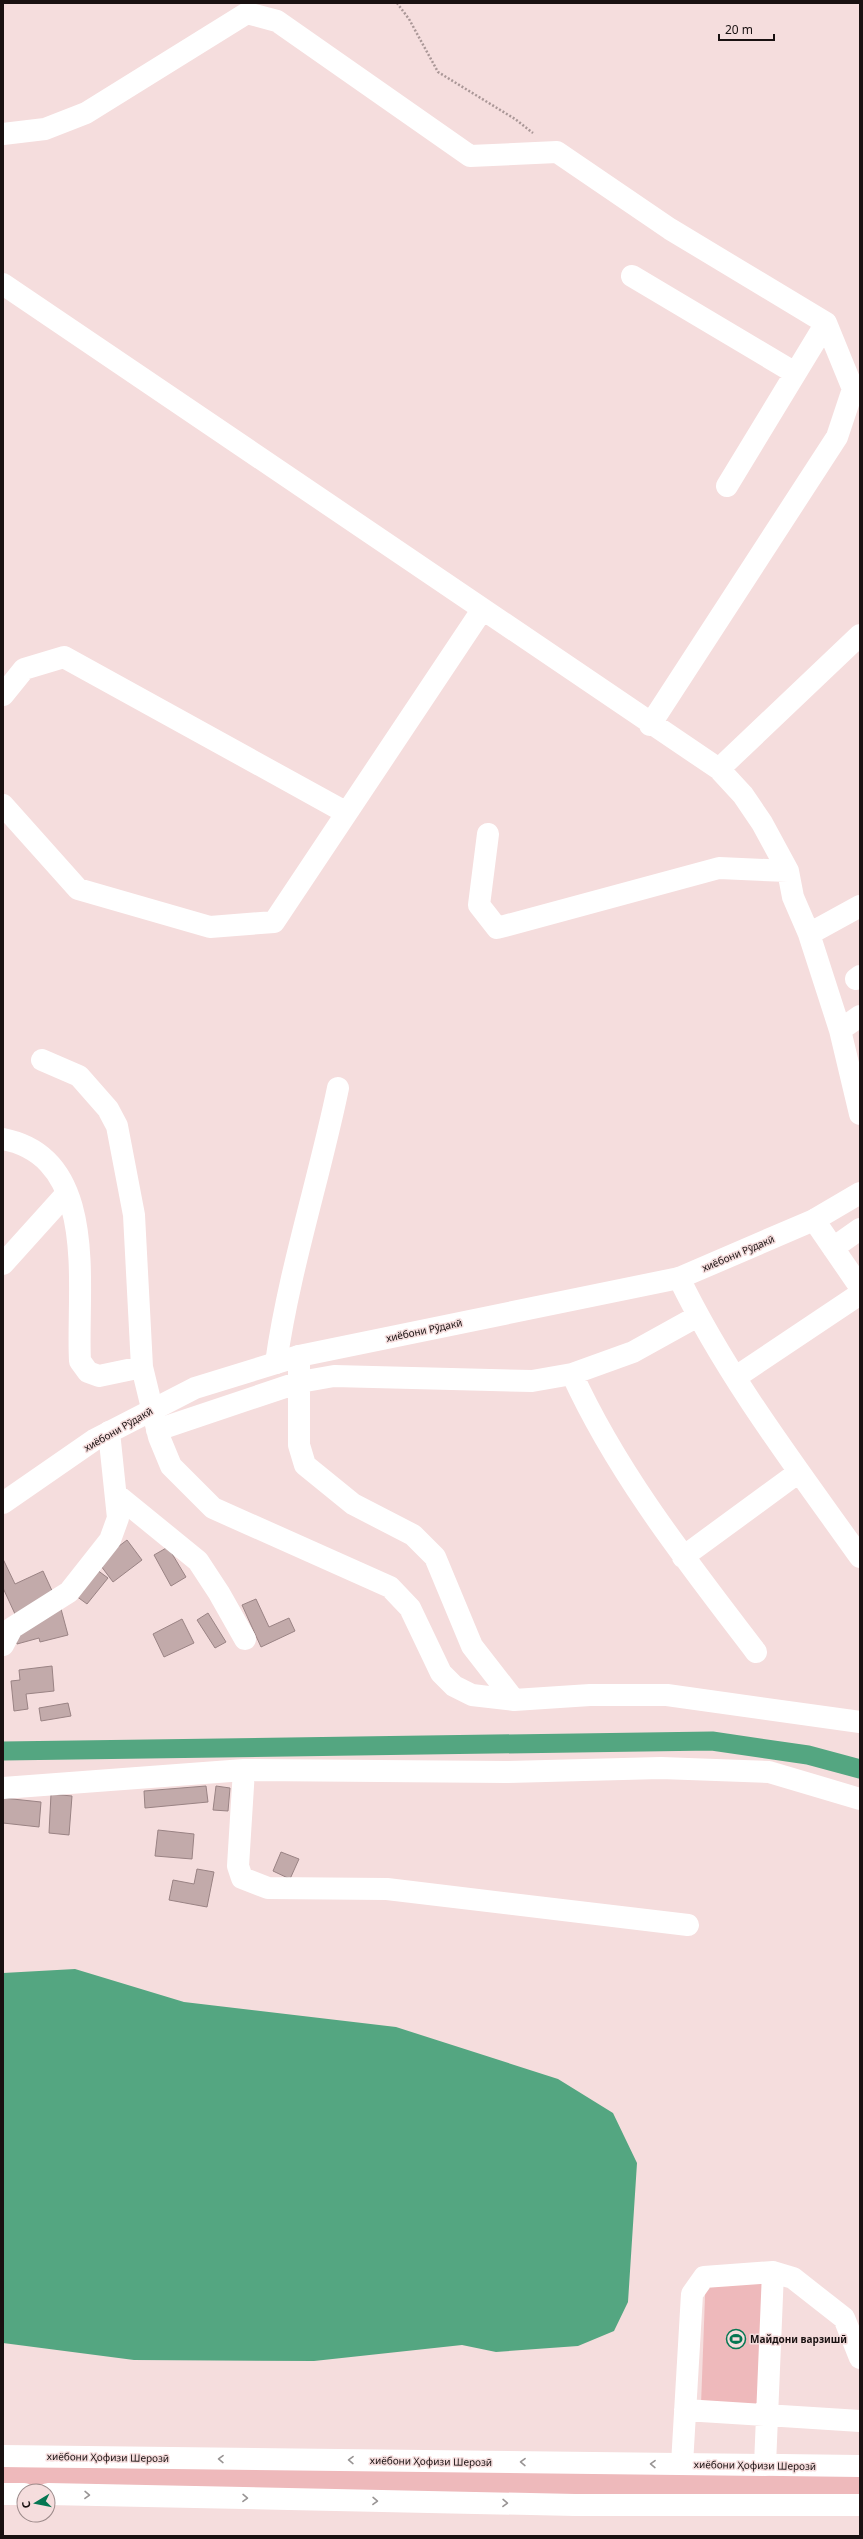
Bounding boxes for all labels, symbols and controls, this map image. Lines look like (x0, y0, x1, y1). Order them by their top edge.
scale bar (719, 16, 774, 42)
text: 20 m (725, 21, 753, 38)
street label: хиёбони Рӯдакӣ (700, 1231, 776, 1275)
street label: хиёбони Рӯдакӣ (385, 1315, 463, 1345)
street label: хиёбони Рӯдакӣ (81, 1404, 155, 1454)
sports icon: Майдони варзишӣ (725, 2328, 747, 2350)
place label: Майдони варзишӣ (750, 2332, 847, 2346)
street label: хиёбони Ҳофизи Шерозӣ (47, 2449, 169, 2465)
street label: хиёбони Ҳофизи Шерозӣ (370, 2453, 492, 2469)
one-way arrow (218, 2455, 224, 2463)
one-way arrow (348, 2456, 354, 2464)
street label: хиёбони Ҳофизи Шерозӣ (694, 2457, 816, 2473)
one-way arrow (520, 2458, 526, 2466)
one-way arrow (650, 2460, 656, 2468)
north arrow (16, 2483, 56, 2523)
one-way arrow (84, 2491, 90, 2499)
one-way arrow (242, 2494, 248, 2502)
one-way arrow (372, 2497, 378, 2505)
one-way arrow (502, 2499, 508, 2507)
text: С (18, 2500, 34, 2510)

